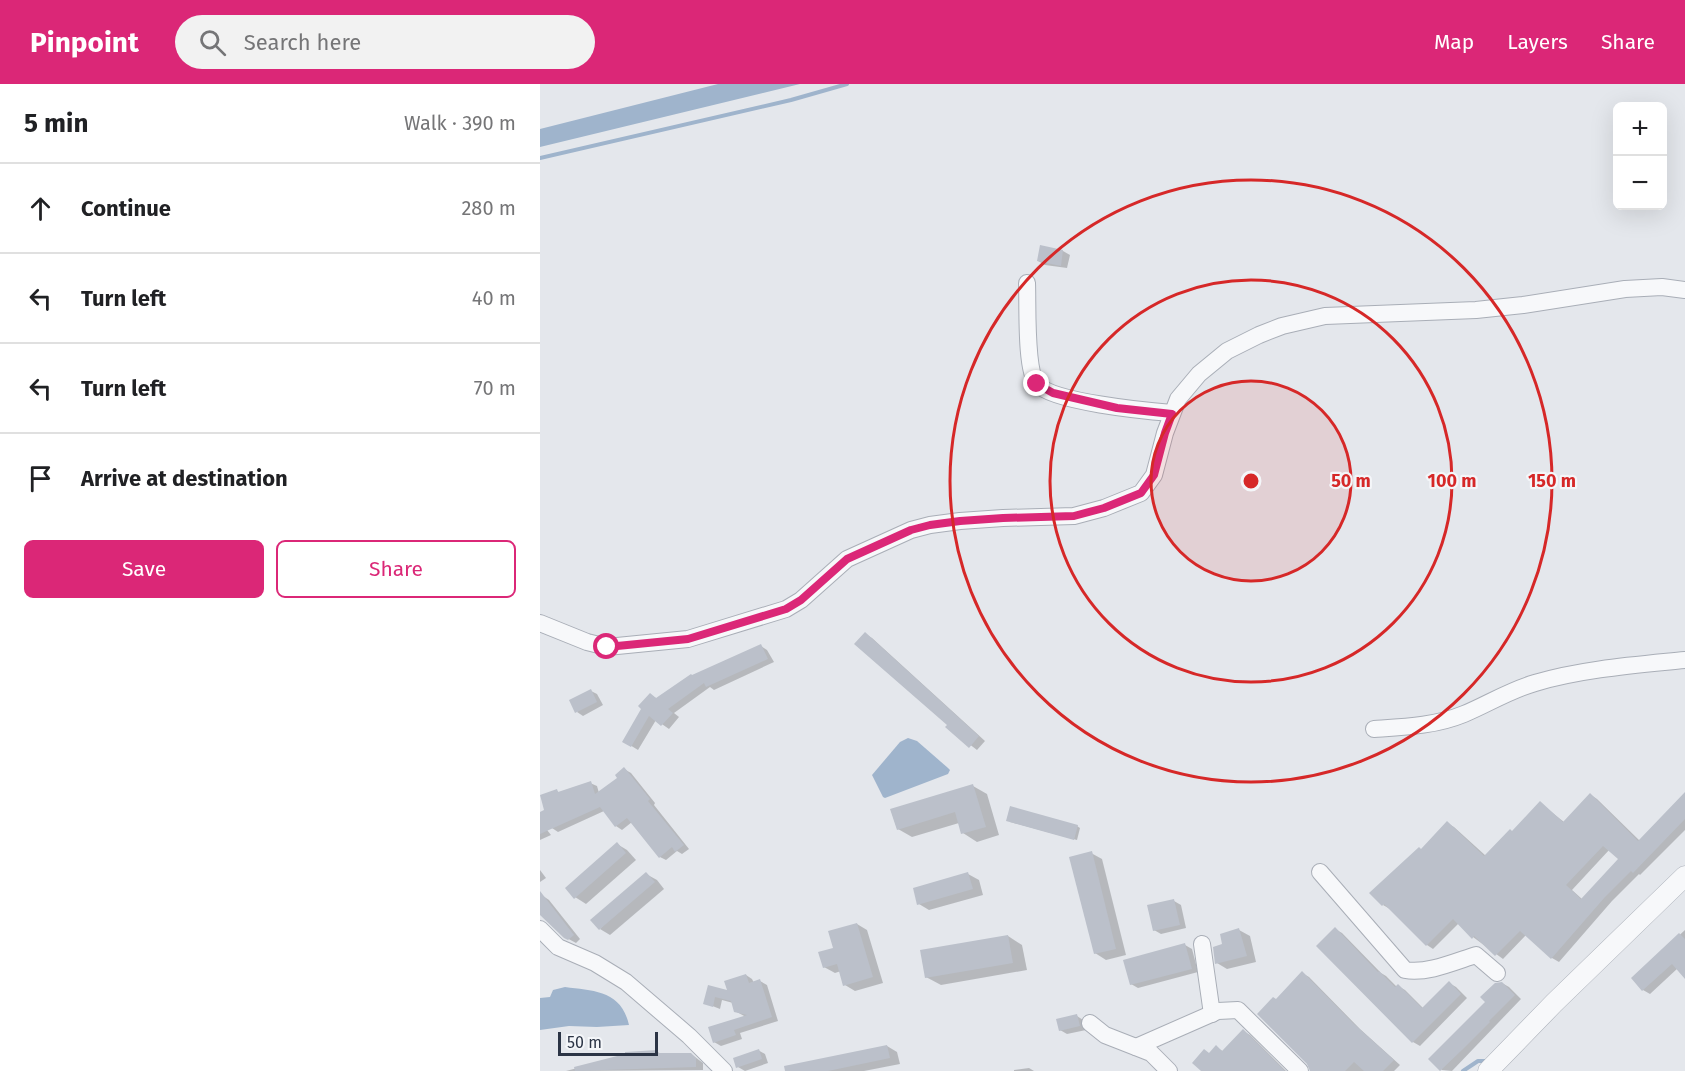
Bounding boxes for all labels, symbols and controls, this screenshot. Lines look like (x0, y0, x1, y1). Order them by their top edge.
search box (175, 15, 595, 69)
text: Pinpoint (30, 26, 139, 59)
icon: search (196, 26, 229, 59)
text: Search here (244, 29, 361, 56)
text: Map (1434, 29, 1474, 55)
text: Layers (1507, 29, 1568, 55)
text: Share (1601, 29, 1655, 55)
map controls (1613, 102, 1667, 210)
button: + (1613, 102, 1667, 156)
text: 5 min (24, 108, 88, 139)
text: Walk · 390 m (404, 111, 516, 135)
button: − (1613, 156, 1667, 210)
icon: ahead (24, 192, 57, 225)
text: Continue (81, 195, 171, 222)
text: 280 m (461, 196, 516, 220)
icon: left (24, 282, 57, 315)
text: Turn left (81, 285, 166, 312)
text: 40 m (472, 286, 516, 310)
route end (1023, 370, 1049, 396)
icon: left (24, 372, 57, 405)
text: Turn left (81, 375, 166, 402)
text: 70 m (474, 376, 516, 400)
icon: arrive (24, 462, 57, 495)
text: Arrive at destination (81, 465, 288, 492)
text: 50 m (1331, 470, 1371, 492)
text: 100 m (1428, 470, 1476, 492)
text: 150 m (1528, 470, 1576, 492)
centre of rings (1241, 471, 1261, 491)
button: Save (24, 540, 264, 598)
button: Share (276, 540, 516, 598)
route start (593, 633, 619, 659)
scale bar (558, 1029, 658, 1056)
text: 50 m (567, 1033, 602, 1052)

